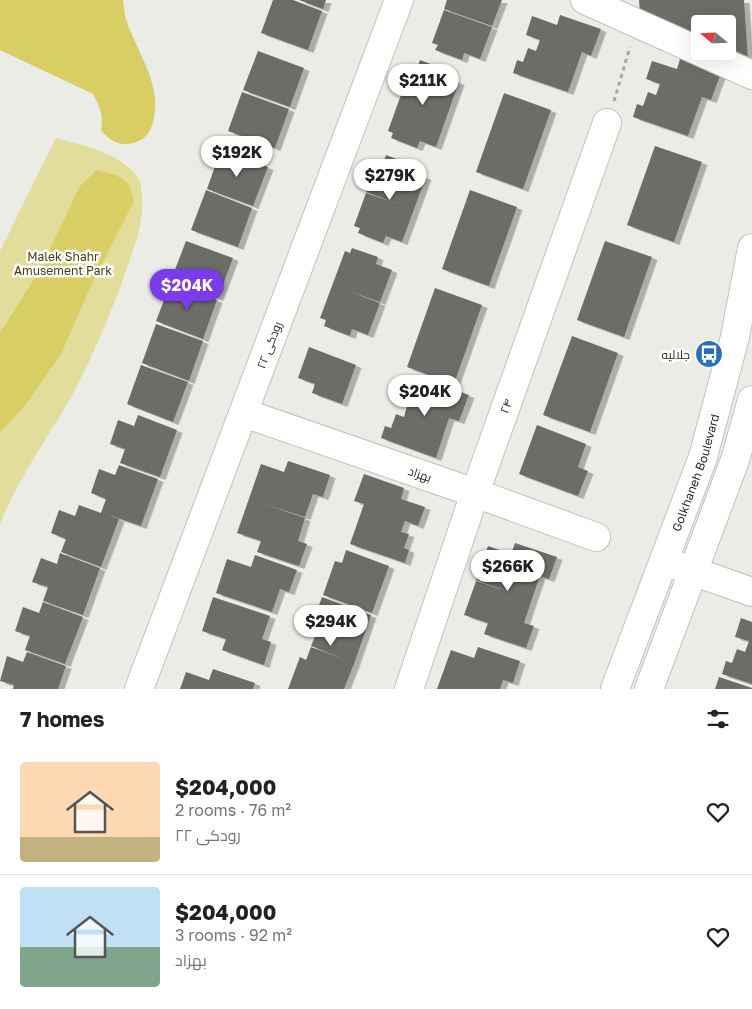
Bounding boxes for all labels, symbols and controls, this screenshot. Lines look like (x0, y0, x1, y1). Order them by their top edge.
north arrow (691, 15, 736, 60)
map controls (691, 15, 736, 60)
pin: $211K (388, 64, 458, 106)
text: $211K (399, 70, 447, 90)
pin: $192K (202, 136, 272, 178)
text: $192K (212, 142, 262, 162)
pin: $279K (355, 158, 425, 201)
text: $279K (365, 165, 415, 185)
park label: Malek Shahr Amusement Park (14, 249, 112, 278)
pin: $204K (152, 268, 222, 311)
text: $204K (161, 275, 213, 295)
street label: رودکی ۲۲ (253, 319, 285, 371)
bus stop icon: جلالیه (694, 339, 724, 369)
place label: جلالیه (662, 347, 690, 362)
pin: $204K (390, 374, 460, 417)
text: $204K (399, 381, 451, 401)
street label: ۲۴ (497, 397, 516, 415)
street label: Golkhaneh Boulevard (668, 412, 722, 533)
street label: بهزاد (406, 463, 434, 485)
pin: $266K (473, 550, 543, 592)
text: $266K (482, 556, 534, 576)
pin: $294K (296, 604, 366, 647)
text: $294K (305, 611, 357, 631)
icon: filters (704, 705, 732, 733)
text: 7 homes (20, 706, 105, 732)
text: $204,000 (175, 774, 276, 800)
icon: home (60, 782, 120, 842)
icon: heart (704, 798, 732, 826)
text: 2 rooms · 76 m² (175, 800, 291, 820)
text: رودکی ۲۲ (175, 825, 241, 845)
text: $204,000 (175, 899, 276, 925)
icon: home (60, 907, 120, 967)
icon: heart (704, 923, 732, 951)
text: 3 rooms · 92 m² (175, 925, 292, 945)
text: بهزاد (175, 950, 207, 970)

